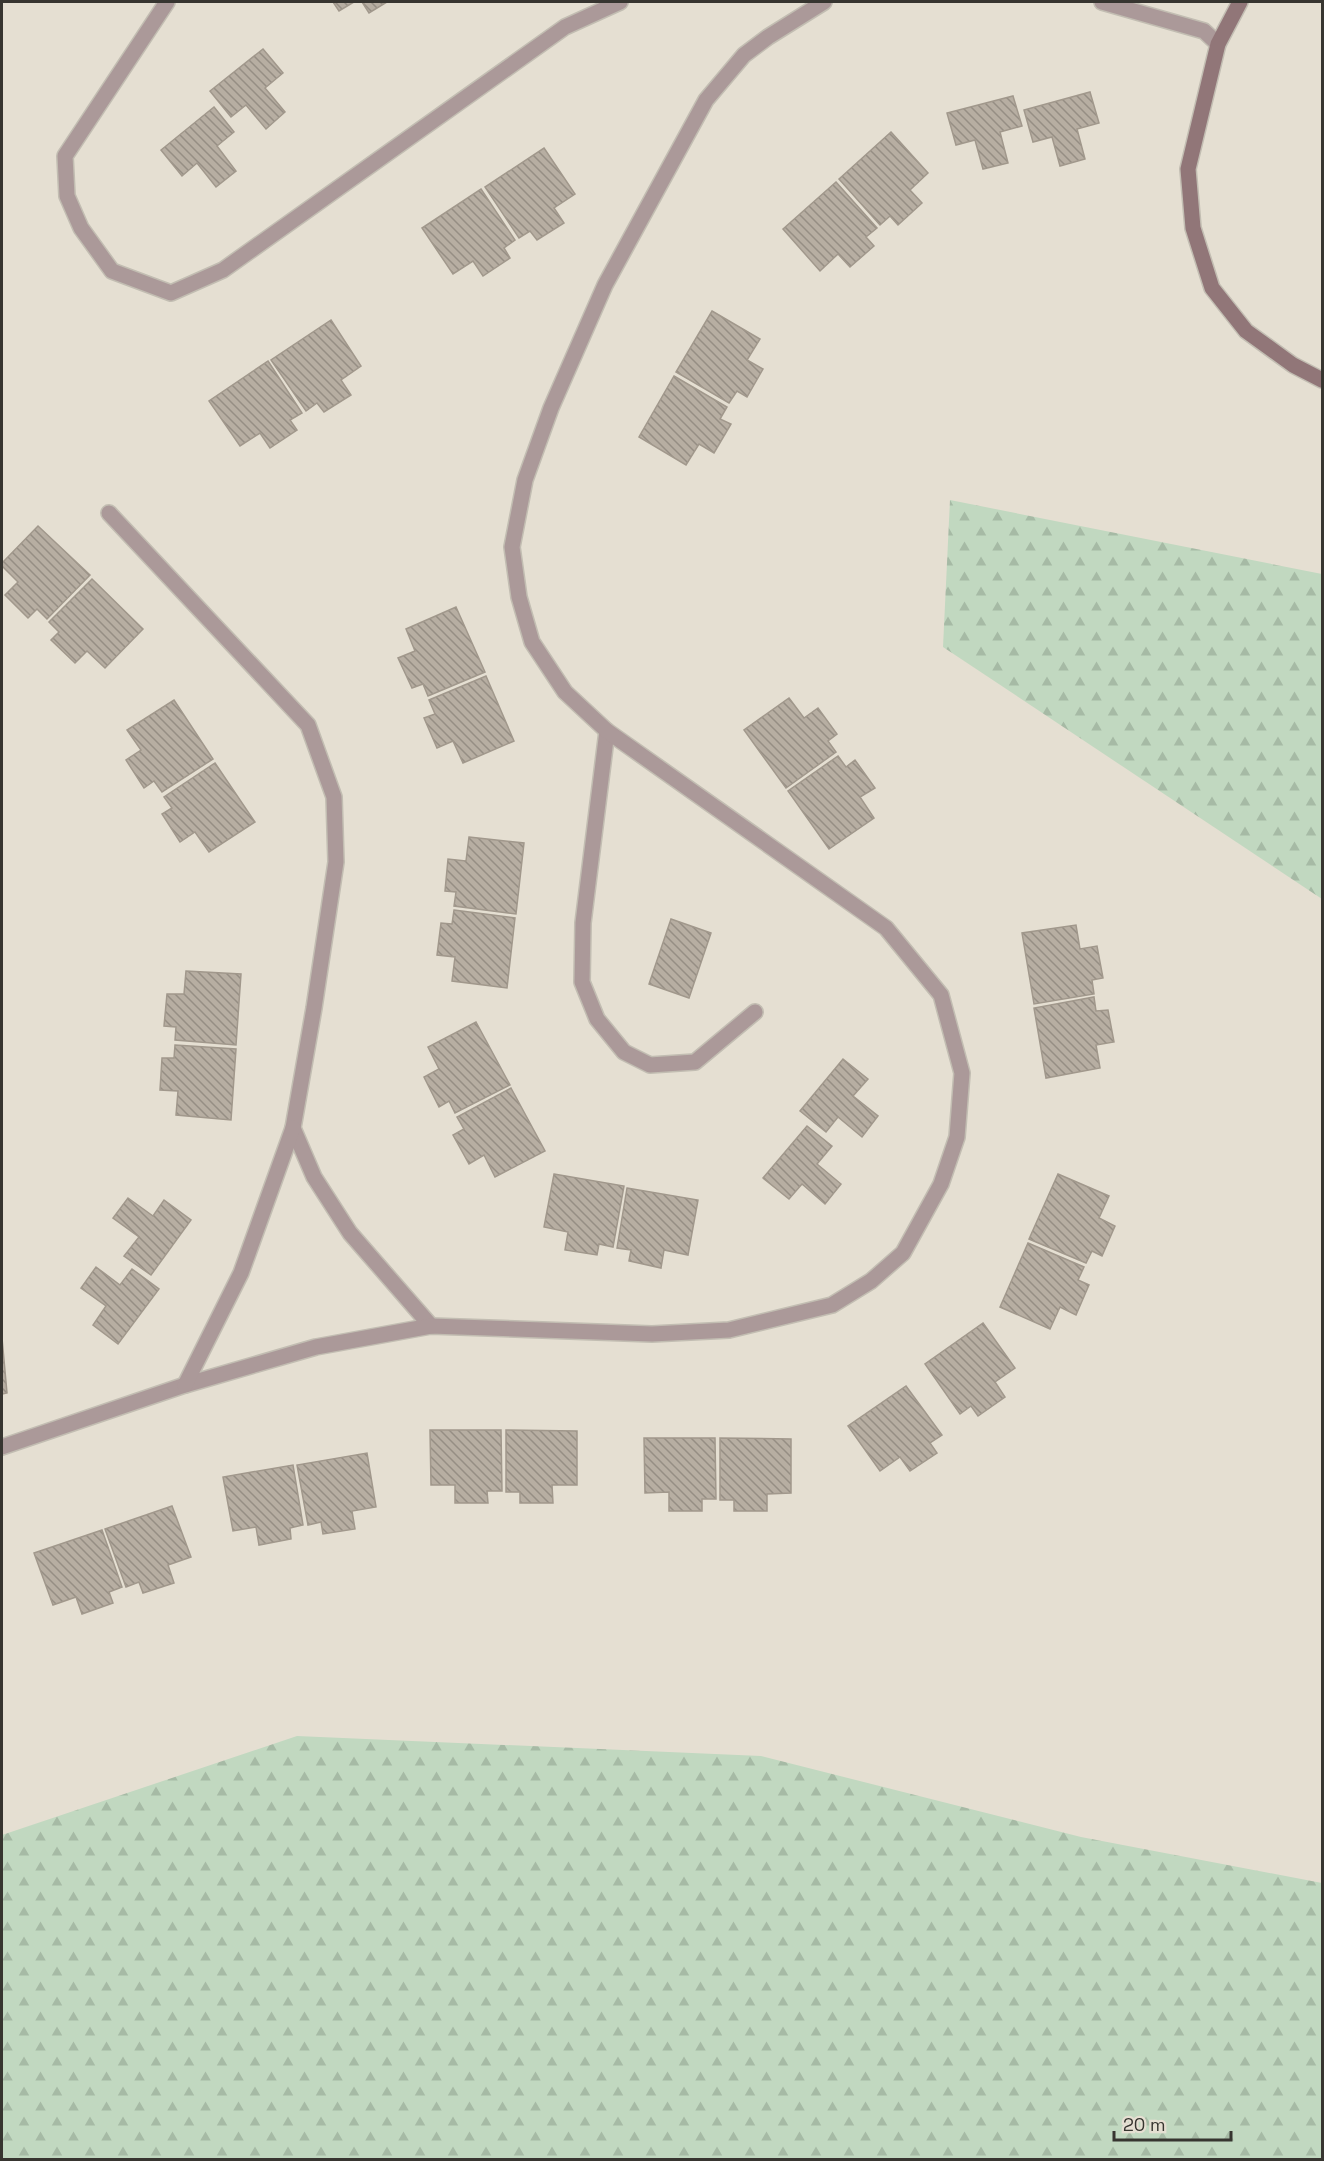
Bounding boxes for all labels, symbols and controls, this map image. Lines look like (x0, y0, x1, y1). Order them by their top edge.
scale bar (1114, 2104, 1231, 2142)
text: 20 m (1123, 2113, 1166, 2136)

